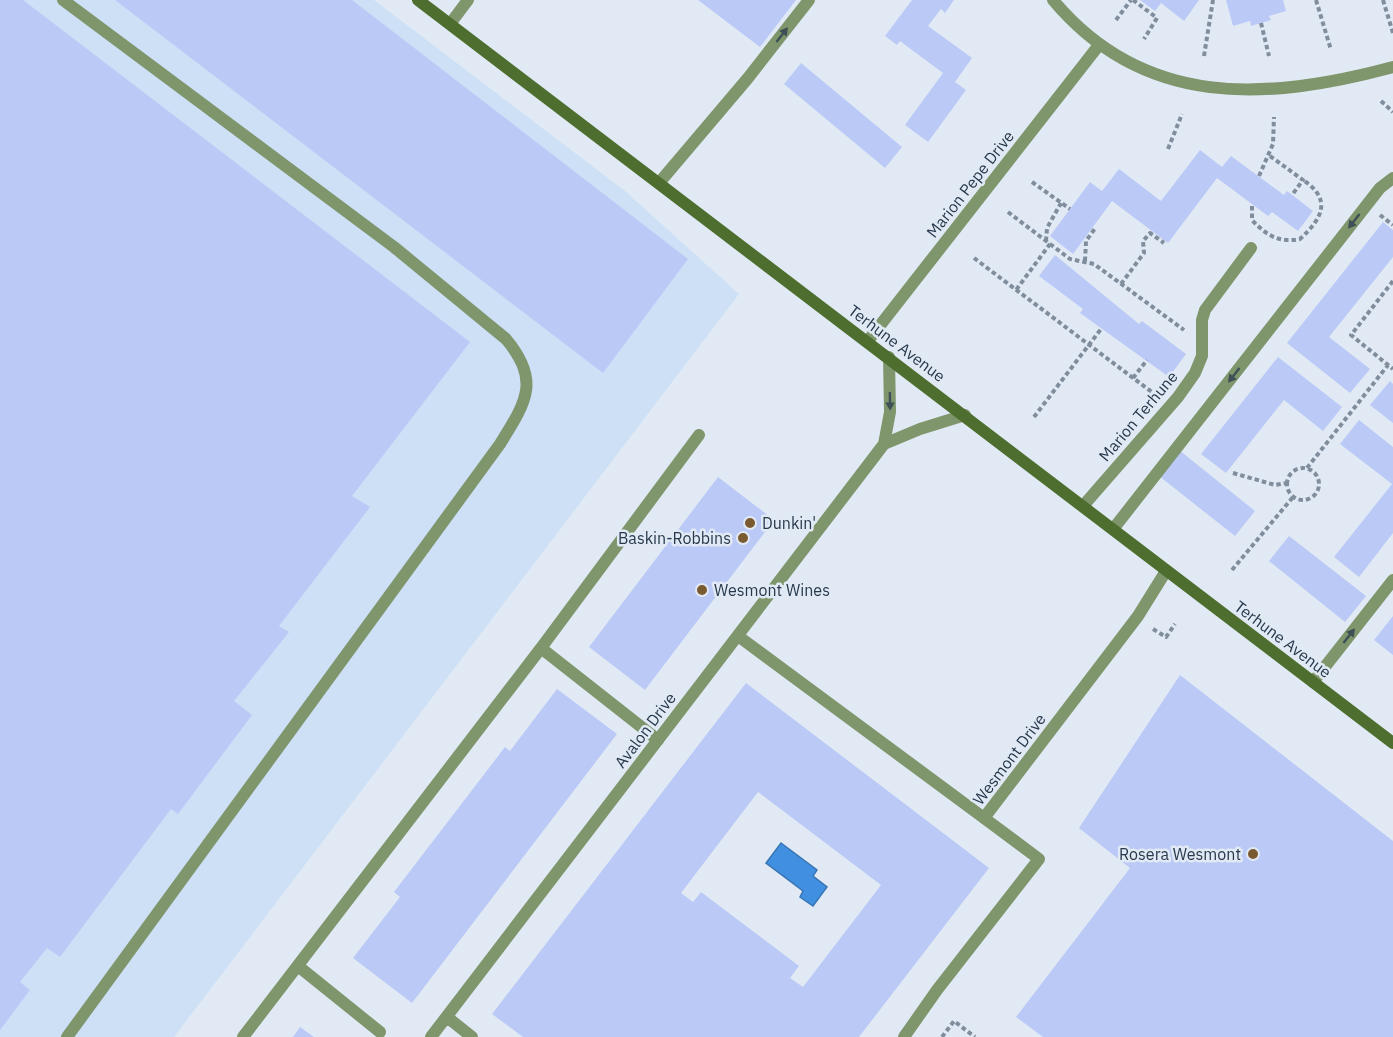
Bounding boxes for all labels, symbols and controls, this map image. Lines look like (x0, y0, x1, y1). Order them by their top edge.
one-way arrow (775, 27, 788, 43)
street label: Marion Pepe Drive (922, 126, 1018, 242)
one-way arrow (1348, 214, 1360, 229)
street label: Terhune Avenue (845, 300, 950, 386)
street label: Marion Terhune (1094, 366, 1182, 465)
one-way arrow (1227, 367, 1240, 383)
one-way arrow (885, 391, 895, 410)
place label: Dunkin' (762, 513, 816, 533)
marker: Dunkin' (743, 516, 757, 530)
place label: Baskin-Robbins (618, 528, 731, 548)
marker: Baskin-Robbins (736, 531, 750, 545)
place label: Wesmont Wines (714, 580, 830, 600)
marker: Wesmont Wines (695, 583, 709, 597)
street label: Terhune Avenue (1231, 596, 1336, 682)
one-way arrow (1343, 628, 1356, 644)
street label: Avalon Drive (610, 688, 680, 772)
street label: Wesmont Drive (968, 709, 1050, 809)
place label: Rosera Wesmont (1119, 844, 1241, 864)
marker: Rosera Wesmont (1246, 847, 1260, 861)

